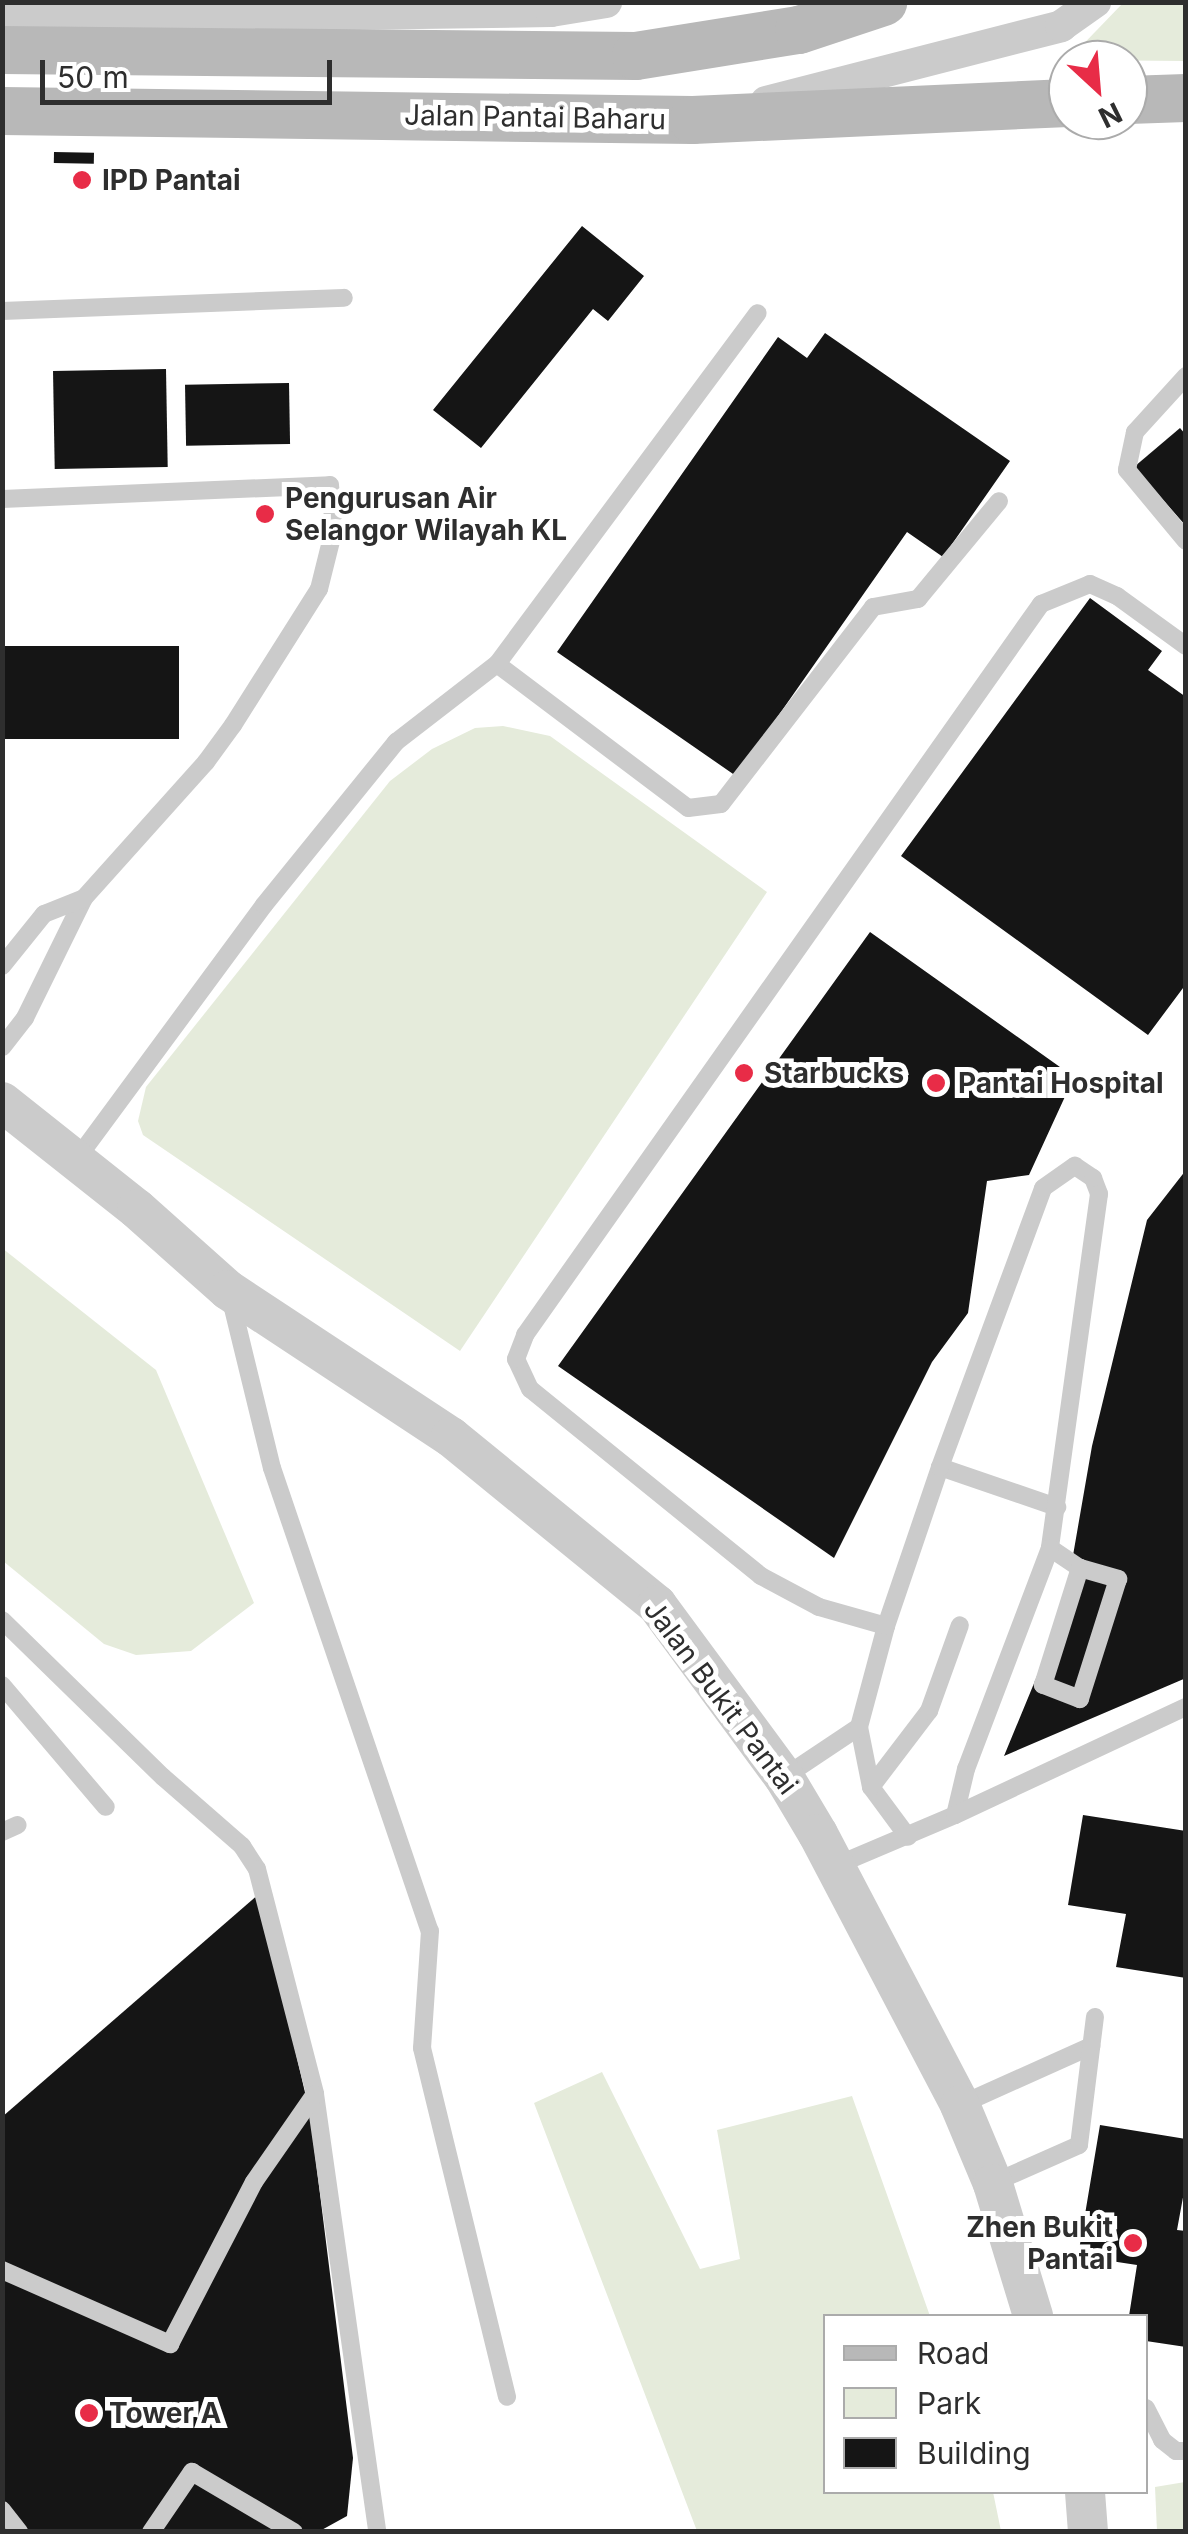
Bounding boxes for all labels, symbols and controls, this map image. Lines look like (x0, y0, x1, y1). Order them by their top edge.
scale bar (45, 40, 338, 102)
north arrow (1048, 40, 1148, 140)
text: 50 m (57, 59, 129, 95)
text: N (1093, 95, 1127, 135)
street label: Jalan Pantai Baharu (404, 98, 666, 136)
place label: IPD Pantai (102, 163, 241, 197)
marker: IPD Pantai (71, 169, 93, 191)
place label: Pengurusan Air Selangor Wilayah KL (285, 481, 567, 547)
marker: Pengurusan Air Selangor Wilayah KL (254, 503, 276, 525)
place label: Starbucks (764, 1056, 904, 1090)
marker: Starbucks (733, 1062, 755, 1084)
place label: Pantai Hospital (958, 1066, 1164, 1100)
marker: Pantai Hospital (923, 1070, 949, 1096)
street label: Jalan Bukit Pantai (637, 1593, 805, 1801)
place label: Zhen Bukit Pantai (966, 2210, 1113, 2276)
marker: Zhen Bukit Pantai (1122, 2232, 1144, 2254)
legend (823, 2314, 1148, 2494)
text: Road (917, 2335, 989, 2371)
text: Park (917, 2385, 981, 2421)
place label: Tower A (109, 2396, 221, 2430)
marker: Tower A (78, 2402, 100, 2424)
text: Building (917, 2435, 1031, 2471)

